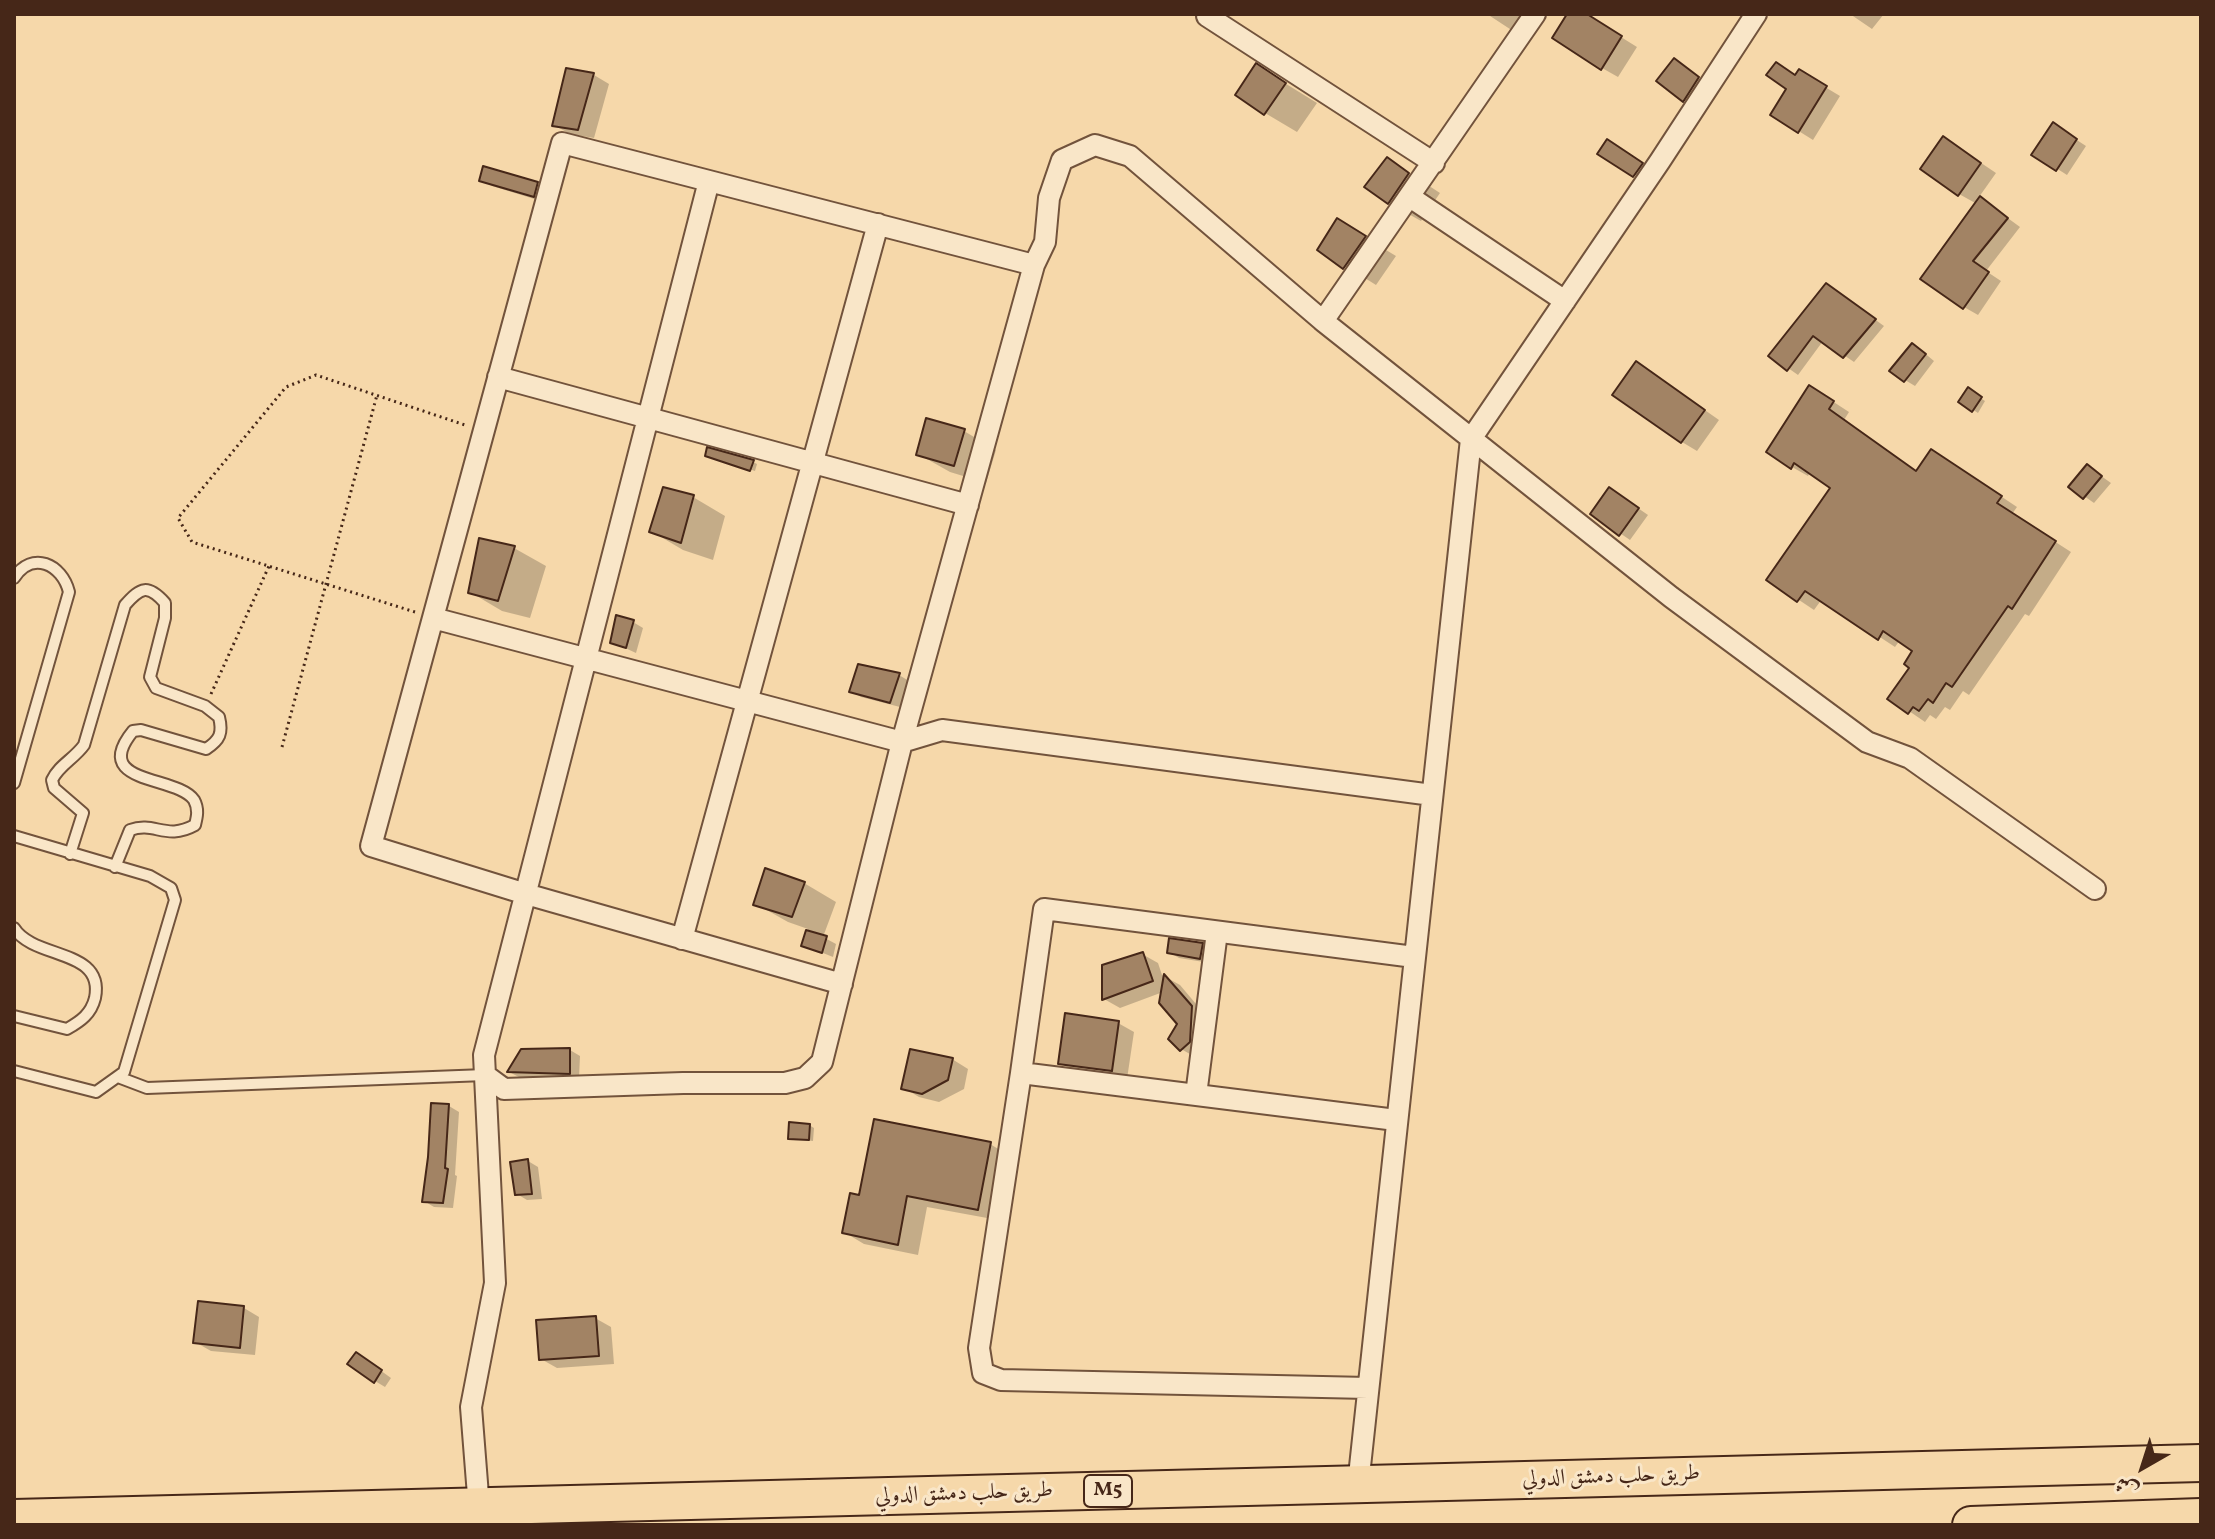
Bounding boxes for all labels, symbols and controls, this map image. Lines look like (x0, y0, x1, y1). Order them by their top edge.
north arrow (2103, 1427, 2183, 1507)
street label: طريق حلب دمشق الدولي (1522, 1462, 1700, 1494)
text: ش (2109, 1467, 2146, 1505)
road number: M5 (1084, 1475, 1132, 1507)
street label: طريق حلب دمشق الدولي (875, 1479, 1053, 1511)

